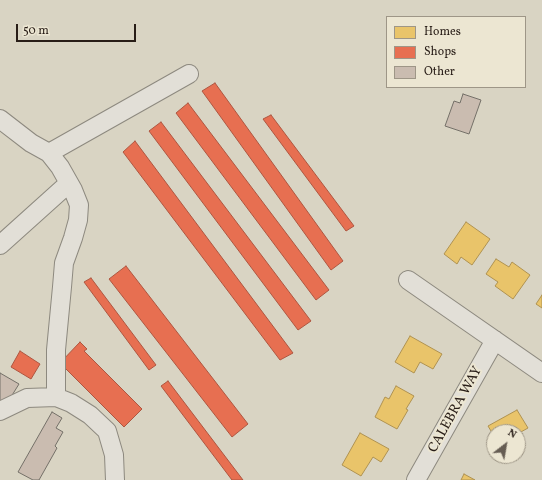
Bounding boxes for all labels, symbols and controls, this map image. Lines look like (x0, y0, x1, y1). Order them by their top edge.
scale bar (18, 16, 138, 42)
legend (386, 16, 526, 88)
text: 50 m (23, 23, 49, 39)
text: Homes (424, 24, 461, 40)
text: Shops (424, 44, 456, 60)
text: Other (424, 64, 455, 80)
street label: CALEBRA WAY (425, 364, 487, 456)
north arrow (486, 424, 526, 464)
text: N (505, 426, 519, 443)

